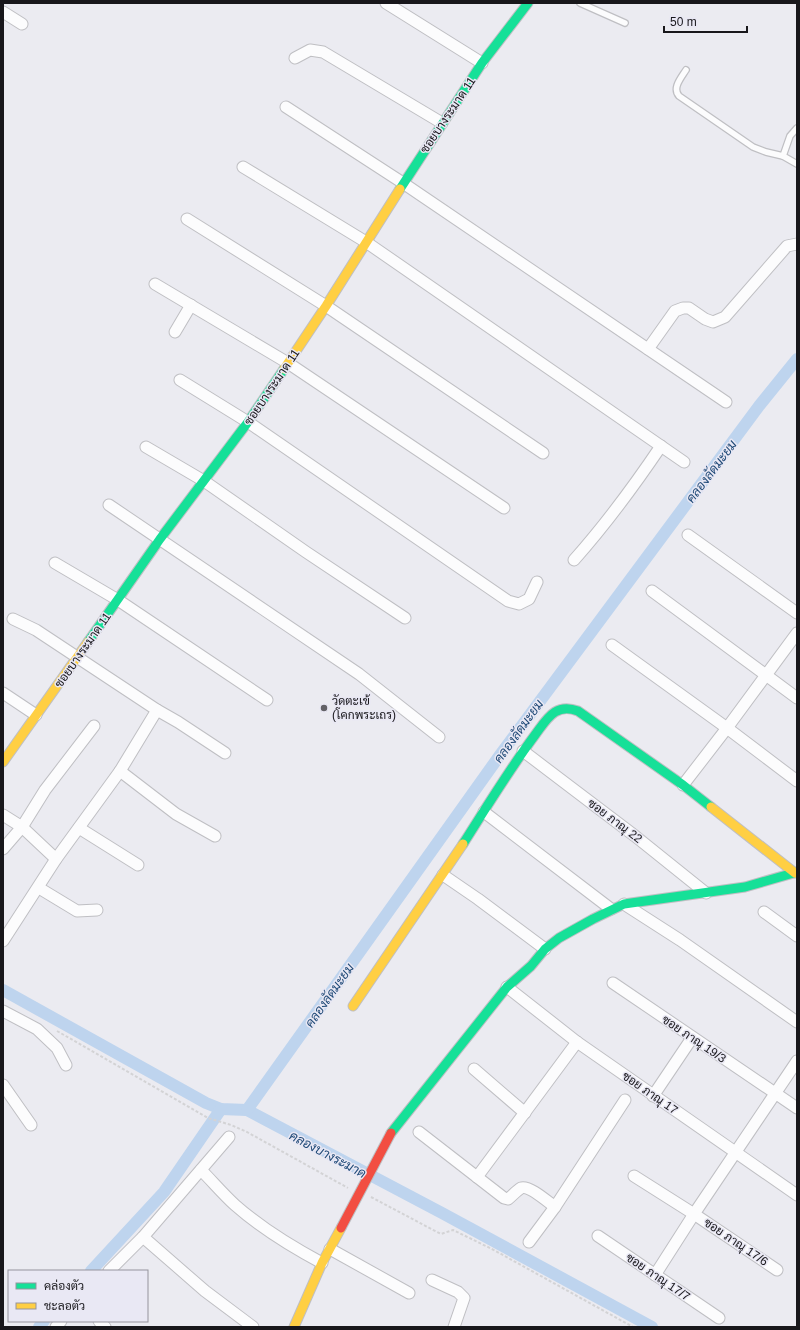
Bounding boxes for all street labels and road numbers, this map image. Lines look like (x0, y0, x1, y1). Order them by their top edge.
street label: ซอยบางระมาด 11 (417, 74, 479, 156)
street label: ซอยบางระมาด 11 (241, 346, 303, 428)
street label: ซอยบางระมาด 11 (52, 609, 114, 690)
street label: ซอย ภาณุ 22 (584, 796, 645, 848)
street label: ซอย ภาณุ 19/3 (658, 1012, 729, 1067)
street label: ซอย ภาณุ 17 (618, 1069, 681, 1119)
street label: ซอย ภาณุ 17/6 (700, 1215, 771, 1270)
street label: ซอย ภาณุ 17/7 (622, 1250, 693, 1305)

